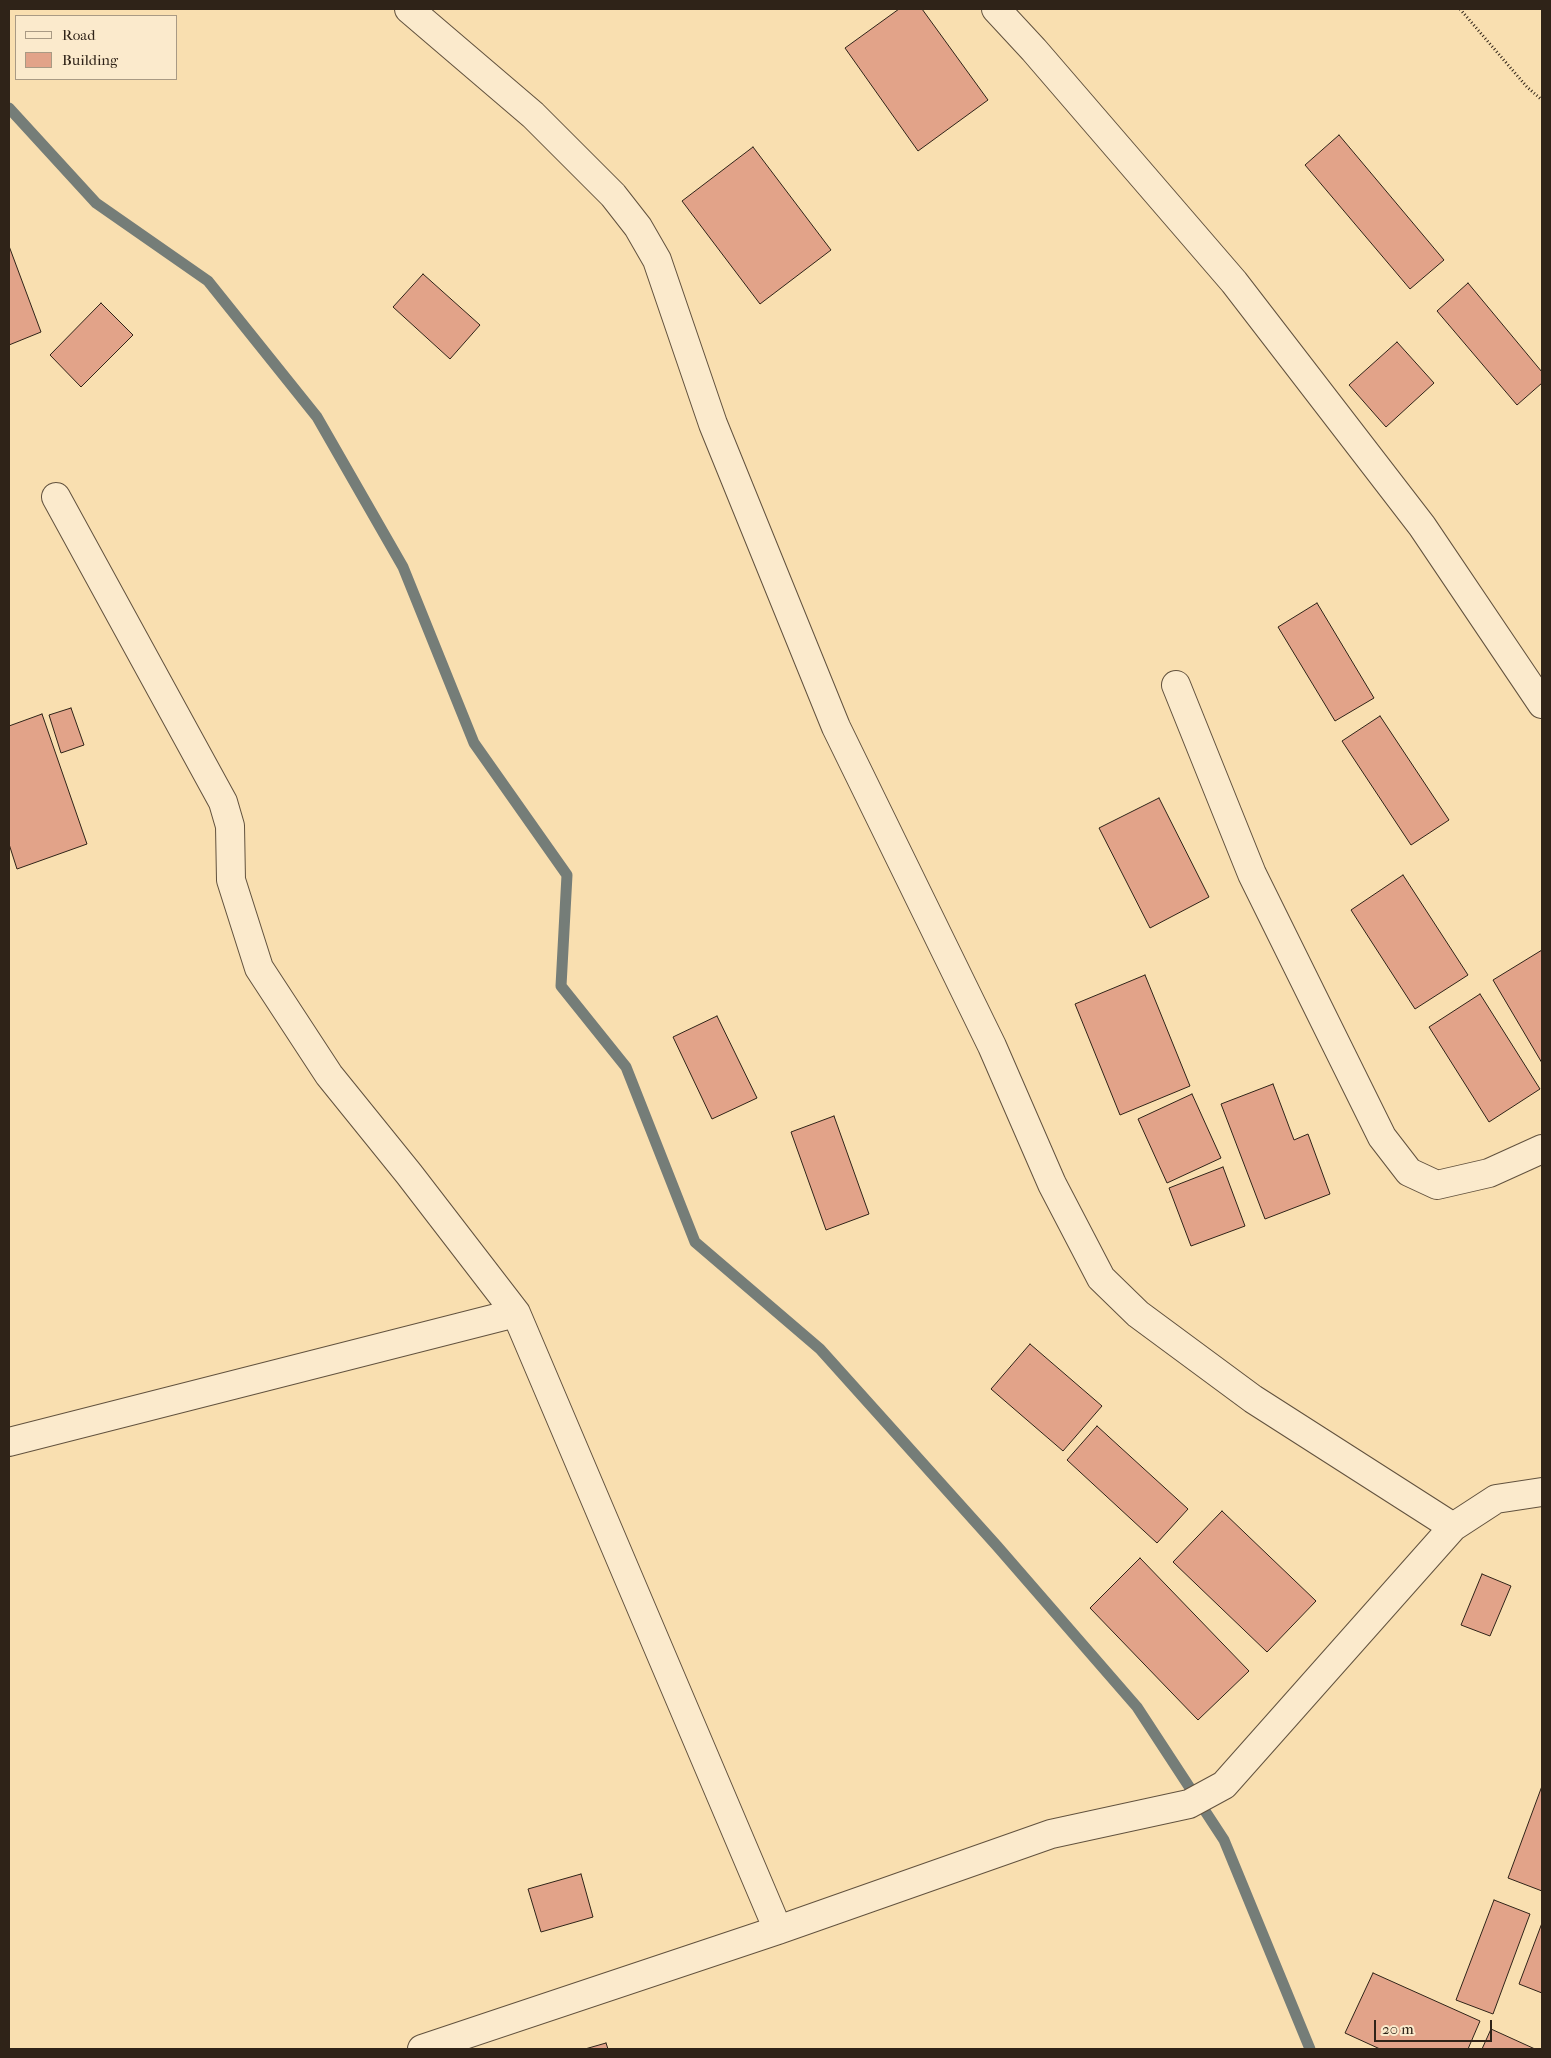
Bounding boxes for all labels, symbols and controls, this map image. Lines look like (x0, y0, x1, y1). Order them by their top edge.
legend (15, 15, 178, 80)
text: Road (62, 26, 95, 44)
text: Building (62, 51, 118, 69)
scale bar (1376, 2010, 1494, 2042)
text: 20 m (1382, 2020, 1414, 2038)

